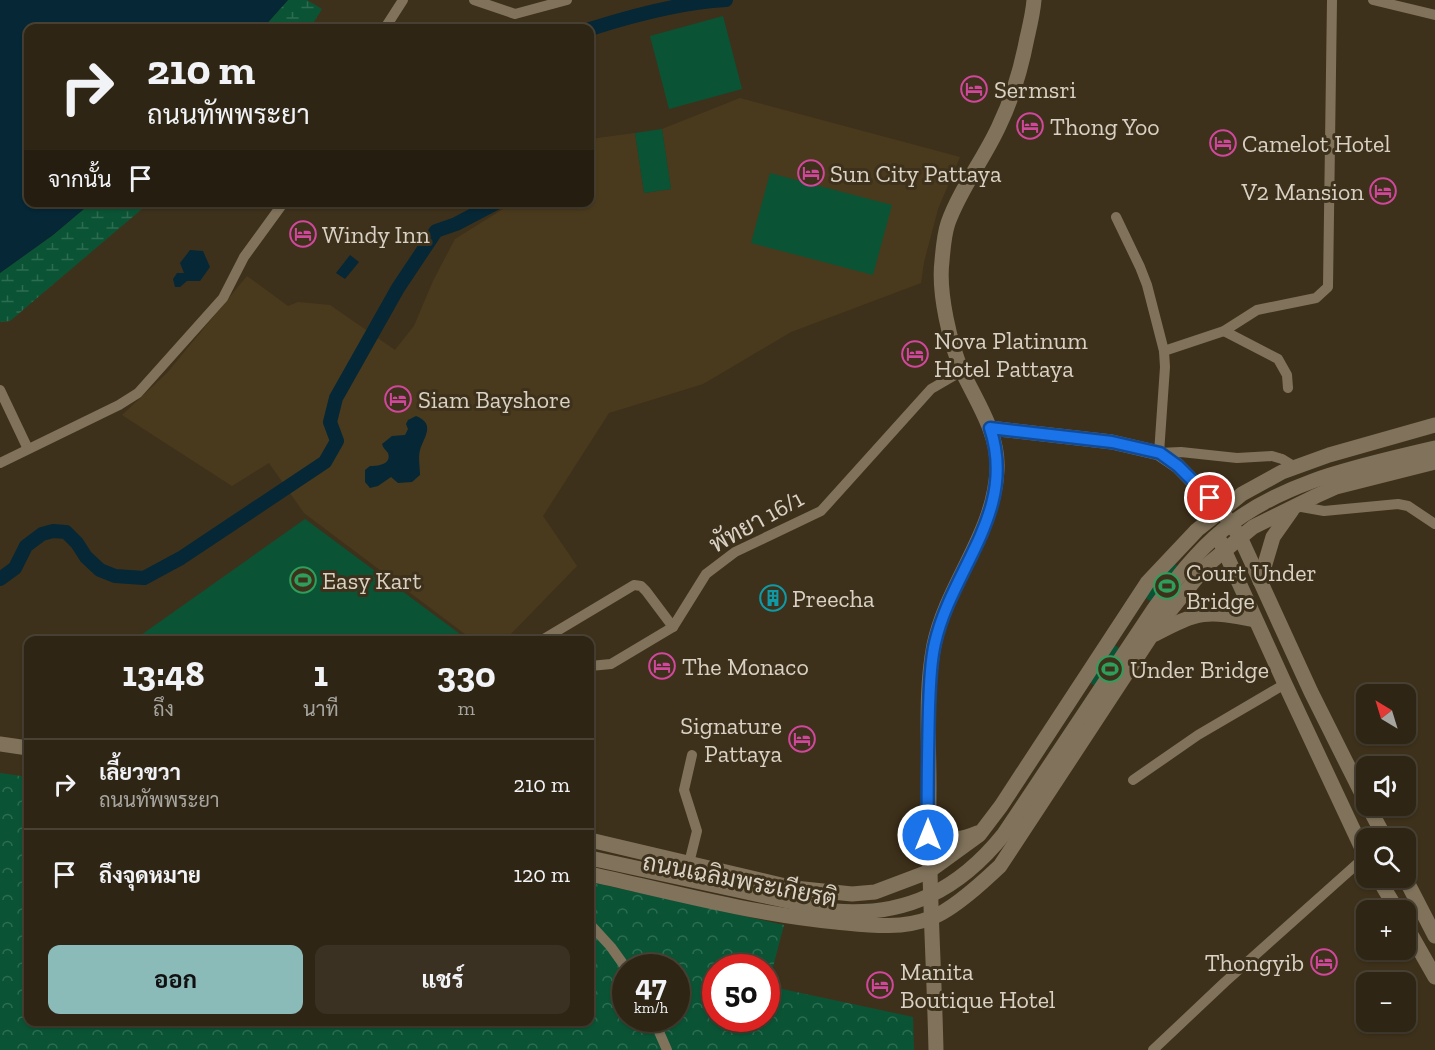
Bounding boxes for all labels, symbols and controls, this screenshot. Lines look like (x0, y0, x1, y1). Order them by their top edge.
text: 210 m (147, 44, 255, 95)
icon: right (48, 48, 126, 126)
hotel icon: Sermsri (959, 74, 989, 104)
place label: Sermsri (994, 75, 1076, 104)
text: ถนนทัพพระยา (147, 99, 310, 131)
hotel icon: Thong Yoo (1015, 111, 1045, 141)
place label: Thong Yoo (1050, 112, 1160, 141)
hotel icon: Camelot Hotel (1208, 128, 1238, 158)
place label: Camelot Hotel (1242, 129, 1391, 158)
hotel icon: Sun City Pattaya (796, 158, 826, 188)
place label: Sun City Pattaya (830, 159, 1002, 188)
icon: arrive (124, 162, 157, 195)
text: จากนั้น (48, 166, 112, 193)
hotel icon: V2 Mansion (1368, 176, 1398, 206)
place label: V2 Mansion (1240, 177, 1364, 206)
hotel icon: Windy Inn (288, 219, 318, 249)
place label: Windy Inn (322, 220, 430, 249)
place label: Nova Platinum Hotel Pattaya (934, 326, 1088, 383)
hotel icon: Nova Platinum Hotel Pattaya (900, 339, 930, 369)
hotel icon: Siam Bayshore (383, 384, 413, 414)
place label: Siam Bayshore (418, 385, 570, 414)
pin (1184, 472, 1235, 523)
icon: arrive (1193, 481, 1226, 514)
street label: พัทยา 16/1 (704, 483, 808, 559)
place label: Court Under Bridge (1186, 558, 1317, 615)
sports icon: Easy Kart (288, 565, 318, 595)
place label: Easy Kart (322, 566, 421, 595)
sports icon: Court Under Bridge (1152, 571, 1182, 601)
building icon: Preecha (758, 583, 788, 613)
place label: Preecha (792, 584, 875, 613)
hotel icon: The Monaco (647, 651, 677, 681)
text: 13:48 (122, 652, 205, 695)
text: 1 (313, 652, 328, 695)
place label: The Monaco (682, 652, 809, 681)
text: 330 (437, 653, 496, 696)
sports icon: Under Bridge (1095, 654, 1125, 684)
place label: Under Bridge (1130, 655, 1269, 684)
north arrow (1356, 684, 1416, 744)
map controls (1356, 684, 1416, 1032)
text: m (458, 696, 475, 720)
text: ถึง (153, 697, 174, 721)
text: นาที (303, 697, 339, 721)
place label: Signature Pattaya (680, 711, 782, 768)
hotel icon: Signature Pattaya (787, 724, 817, 754)
button: sound (1356, 756, 1416, 816)
text: เลี้ยวขวา (99, 759, 181, 786)
icon: right (48, 768, 81, 801)
text: 210 m (514, 771, 570, 798)
text: ถนนทัพพระยา (99, 788, 220, 812)
position arrow (896, 803, 960, 867)
button: search (1356, 828, 1416, 888)
street label: ถนนเฉลิมพระเกียรติ (640, 847, 840, 913)
icon: arrive (48, 858, 81, 891)
text: 120 m (514, 861, 570, 888)
text: ถึงจุดหมาย (99, 862, 201, 889)
button: + (1356, 900, 1416, 960)
button: ออก (48, 945, 303, 1014)
button: แชร์ (315, 945, 570, 1014)
hotel icon: Thongyib (1309, 947, 1339, 977)
place label: Thongyib (1205, 948, 1304, 977)
speed limit sign: 50 (702, 954, 780, 1032)
place label: Manita Boutique Hotel (900, 957, 1055, 1014)
text: 47 (635, 968, 667, 1004)
hotel icon: Manita Boutique Hotel (865, 970, 895, 1000)
button: − (1356, 972, 1416, 1032)
text: km/h (634, 999, 668, 1017)

